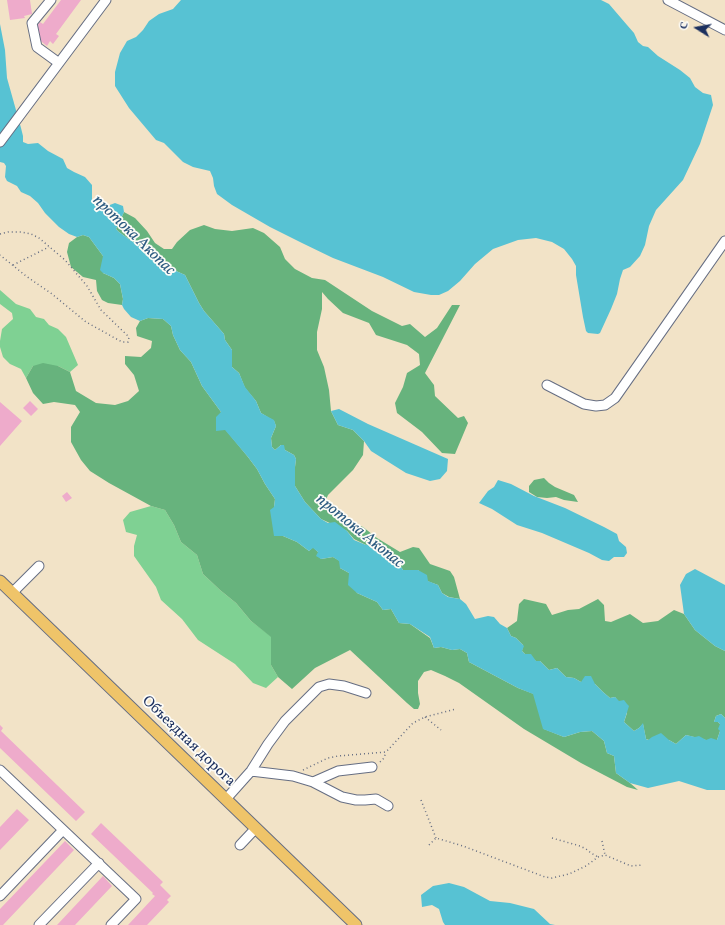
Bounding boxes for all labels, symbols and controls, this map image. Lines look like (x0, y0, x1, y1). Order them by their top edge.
north arrow (677, 8, 717, 48)
text: С (677, 21, 693, 31)
water label: протока Акопас (88, 192, 178, 280)
water label: протока Акопас (311, 491, 407, 573)
street label: Объездная дорога (137, 693, 239, 791)

